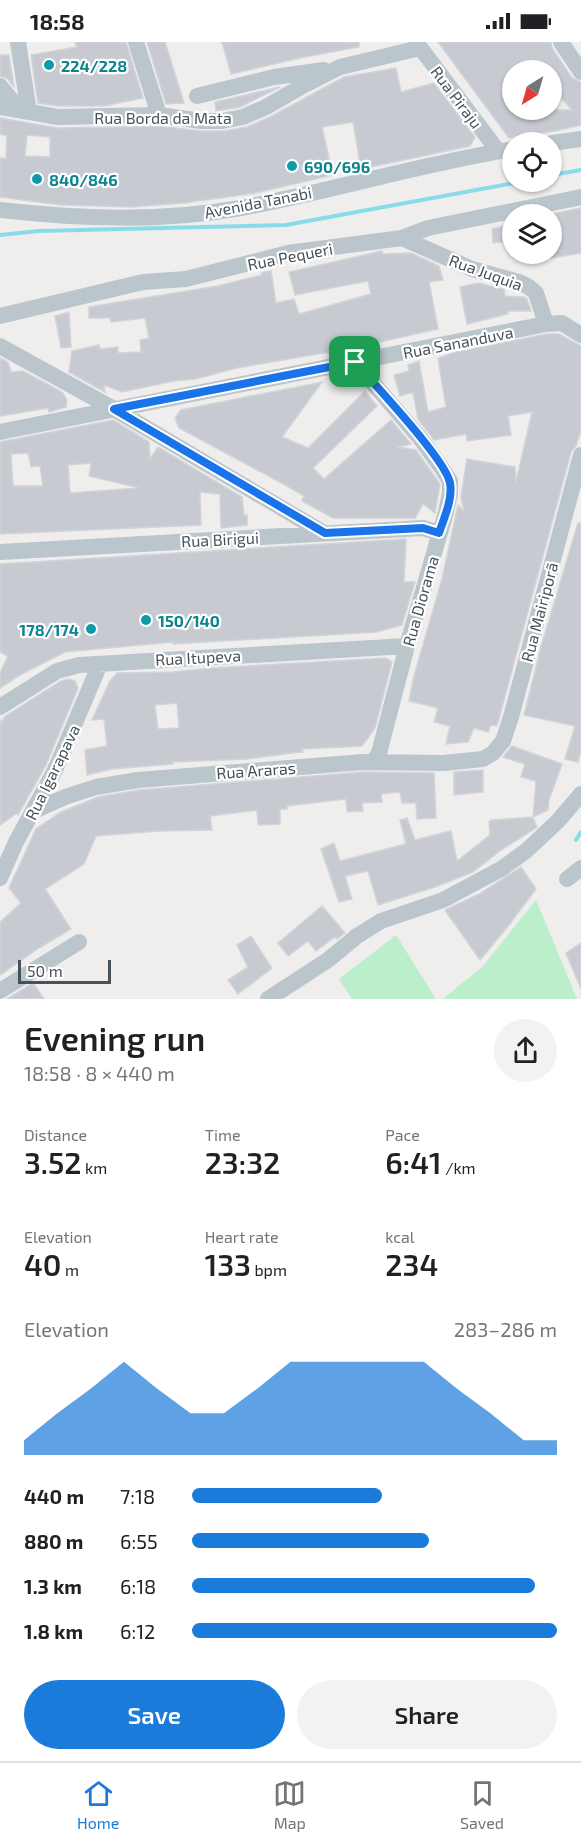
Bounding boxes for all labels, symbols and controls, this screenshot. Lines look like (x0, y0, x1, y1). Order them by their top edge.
text: 18:58 (30, 8, 85, 34)
place label: 224/228 (61, 56, 127, 75)
marker: 224/228 (42, 58, 56, 72)
north arrow (502, 60, 562, 120)
map controls (502, 60, 562, 264)
street label: Rua Piraju (427, 62, 487, 133)
street label: Rua Borda da Mata (94, 108, 232, 127)
button: locate (502, 132, 562, 192)
place label: 690/696 (304, 157, 370, 176)
marker: 690/696 (285, 159, 299, 173)
place label: 840/846 (49, 170, 118, 189)
marker: 840/846 (30, 172, 44, 186)
street label: Avenida Tanabi (203, 182, 313, 222)
button: layers (502, 204, 562, 264)
street label: Rua Pequeri (246, 238, 334, 274)
street label: Rua Juquia (447, 250, 525, 294)
street label: Rua Sananduva (401, 322, 515, 362)
pin (329, 336, 380, 387)
icon: arrive (338, 345, 371, 378)
street label: Rua Birigui (181, 527, 259, 551)
street label: Rua Diorama (398, 554, 442, 648)
street label: Rua Mairiporã (517, 560, 561, 664)
place label: 150/140 (158, 611, 220, 630)
marker: 150/140 (139, 613, 153, 627)
place label: 178/174 (19, 620, 79, 639)
marker: 178/174 (84, 622, 98, 636)
street label: Rua Itupeva (155, 645, 241, 669)
street label: Rua Igarapava (21, 721, 83, 823)
street label: Rua Araras (216, 758, 296, 782)
scale bar (18, 957, 111, 984)
text: 50 m (27, 961, 63, 980)
text: Evening run (24, 1018, 205, 1058)
button: share (494, 1019, 557, 1082)
text: 18:58 · 8 × 440 m (24, 1061, 175, 1085)
text: Distance (24, 1125, 87, 1144)
text: Time (205, 1125, 241, 1144)
text: Pace (385, 1125, 420, 1144)
text: 3.52 (24, 1144, 82, 1180)
text: 23:32 (205, 1144, 280, 1180)
text: 6:41 (385, 1144, 442, 1180)
text: km (82, 1158, 107, 1177)
text: /km (442, 1158, 476, 1177)
text: Elevation (24, 1227, 92, 1246)
text: Heart rate (205, 1227, 279, 1246)
text: kcal (385, 1227, 415, 1246)
text: 40 (24, 1246, 61, 1282)
text: 133 (205, 1246, 251, 1282)
text: 234 (385, 1246, 438, 1282)
text: m (61, 1260, 79, 1279)
text: bpm (251, 1260, 287, 1279)
text: Elevation (24, 1317, 109, 1341)
text: 283–286 m (454, 1317, 557, 1341)
text: 440 m (24, 1484, 84, 1508)
text: 7:18 (120, 1484, 155, 1508)
text: 880 m (24, 1529, 83, 1553)
text: 6:55 (120, 1529, 158, 1553)
text: 1.3 km (24, 1574, 82, 1598)
text: 6:18 (120, 1574, 156, 1598)
text: 1.8 km (24, 1619, 83, 1643)
text: 6:12 (120, 1619, 155, 1643)
button: Save (24, 1680, 285, 1749)
button: Share (297, 1680, 557, 1749)
tab: Home (77, 1777, 119, 1832)
tab: Map (273, 1777, 306, 1832)
tab: Saved (460, 1777, 504, 1832)

